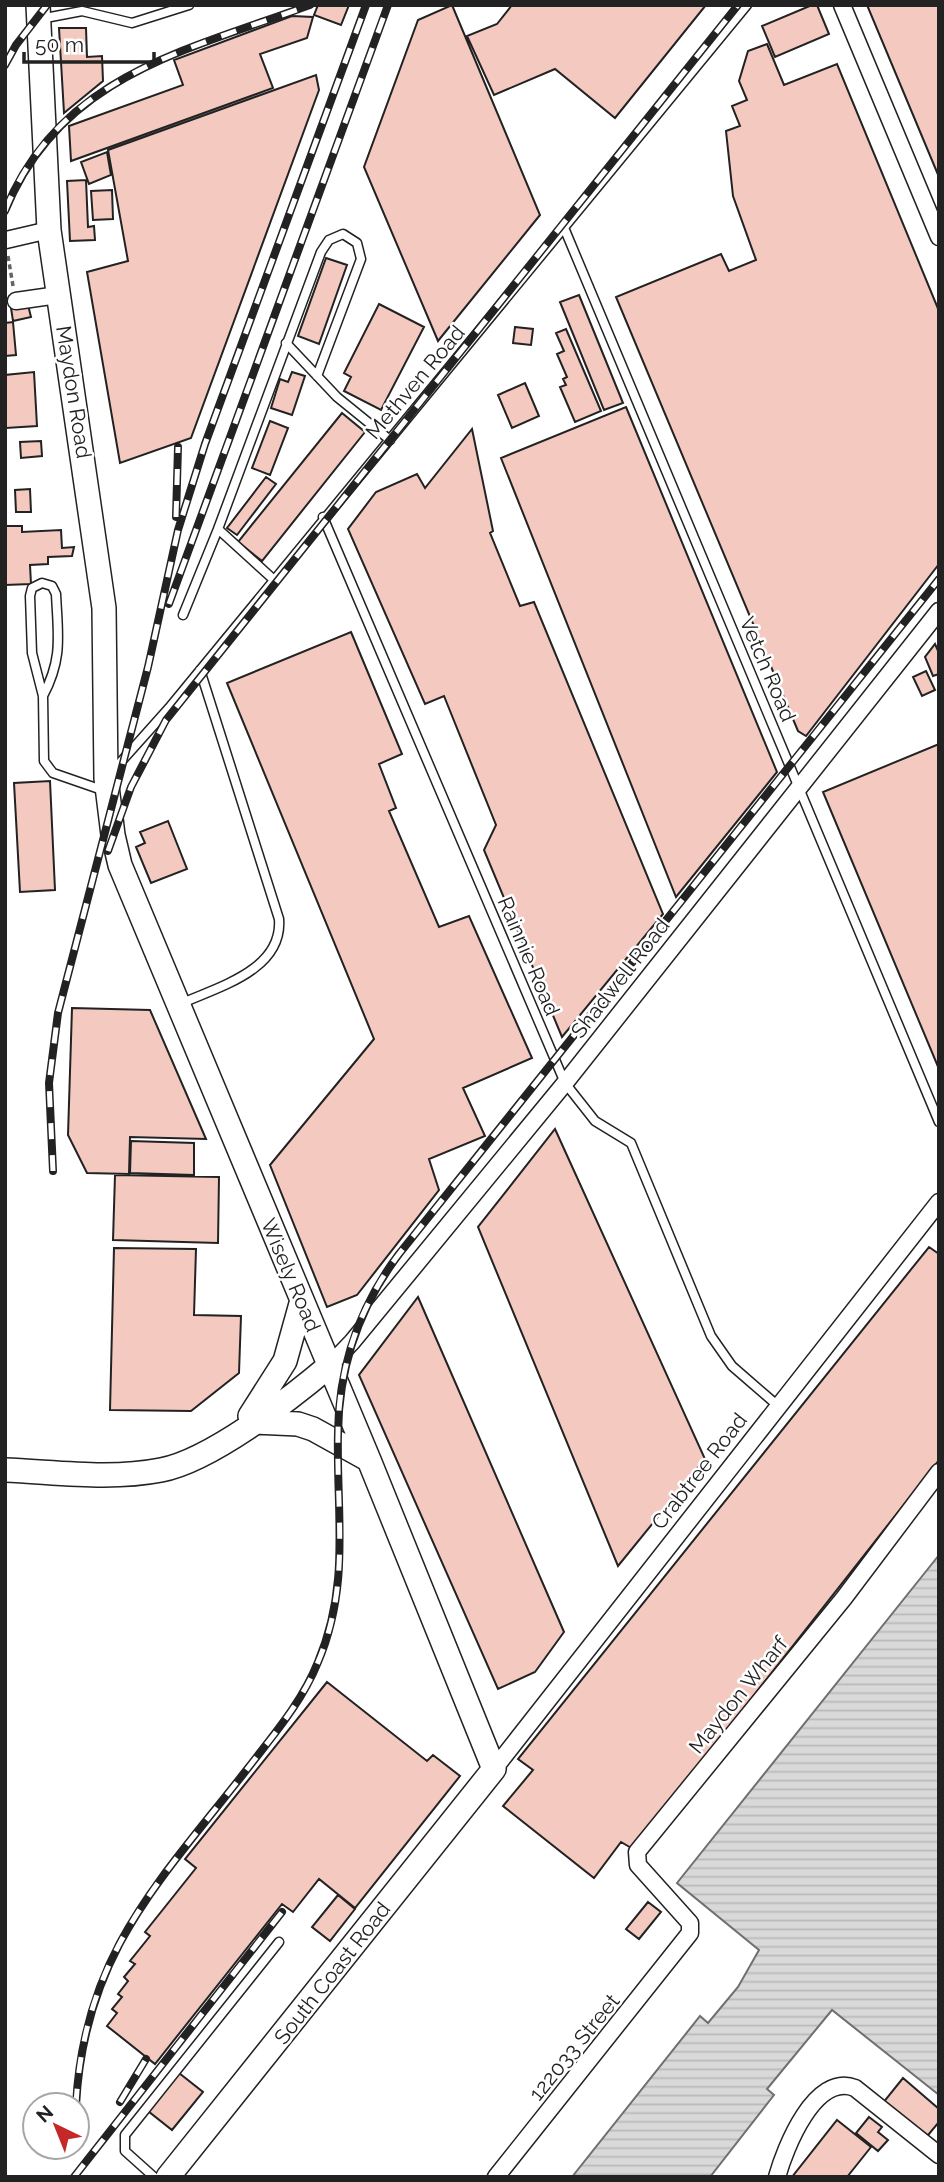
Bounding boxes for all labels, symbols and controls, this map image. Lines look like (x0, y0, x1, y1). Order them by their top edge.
scale bar (24, 21, 154, 65)
text: 50 m (35, 32, 84, 57)
street label: Methven Road (360, 320, 470, 444)
street label: Maydon Road (51, 324, 97, 460)
street label: Vetch Road (735, 613, 801, 725)
street label: Rainnie Road (493, 893, 565, 1019)
street label: Shadwell Road (566, 913, 674, 1043)
street label: Wisely Road (256, 1214, 326, 1336)
street label: Crabtree Road (646, 1408, 752, 1534)
street label: Maydon Wharf (683, 1631, 793, 1758)
street label: South Coast Road (269, 1897, 395, 2049)
street label: 122033 Street (523, 1989, 625, 2105)
north arrow (21, 2091, 91, 2161)
text: N (32, 2101, 57, 2127)

